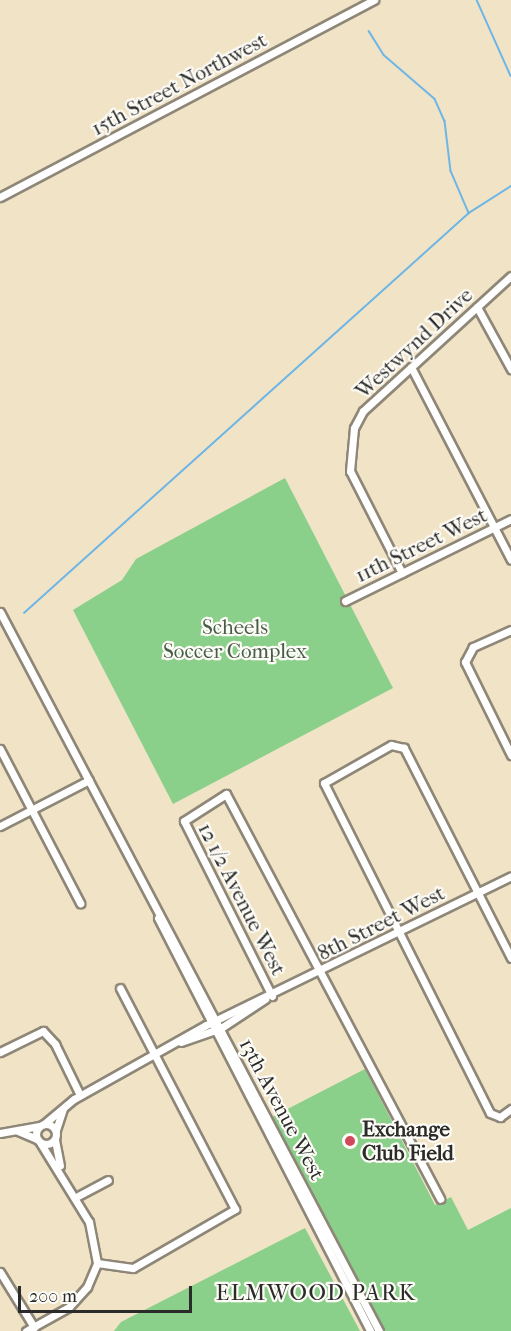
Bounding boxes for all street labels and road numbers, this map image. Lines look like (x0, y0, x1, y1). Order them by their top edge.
street label: 15th Street Northwest (87, 27, 271, 141)
street label: Westwynd Drive (350, 282, 478, 404)
street label: 11th Street West (351, 502, 491, 588)
street label: 12 1/2 Avenue West (193, 819, 291, 979)
street label: 8th Street West (313, 880, 449, 966)
street label: 13th Avenue West (234, 1034, 330, 1184)

